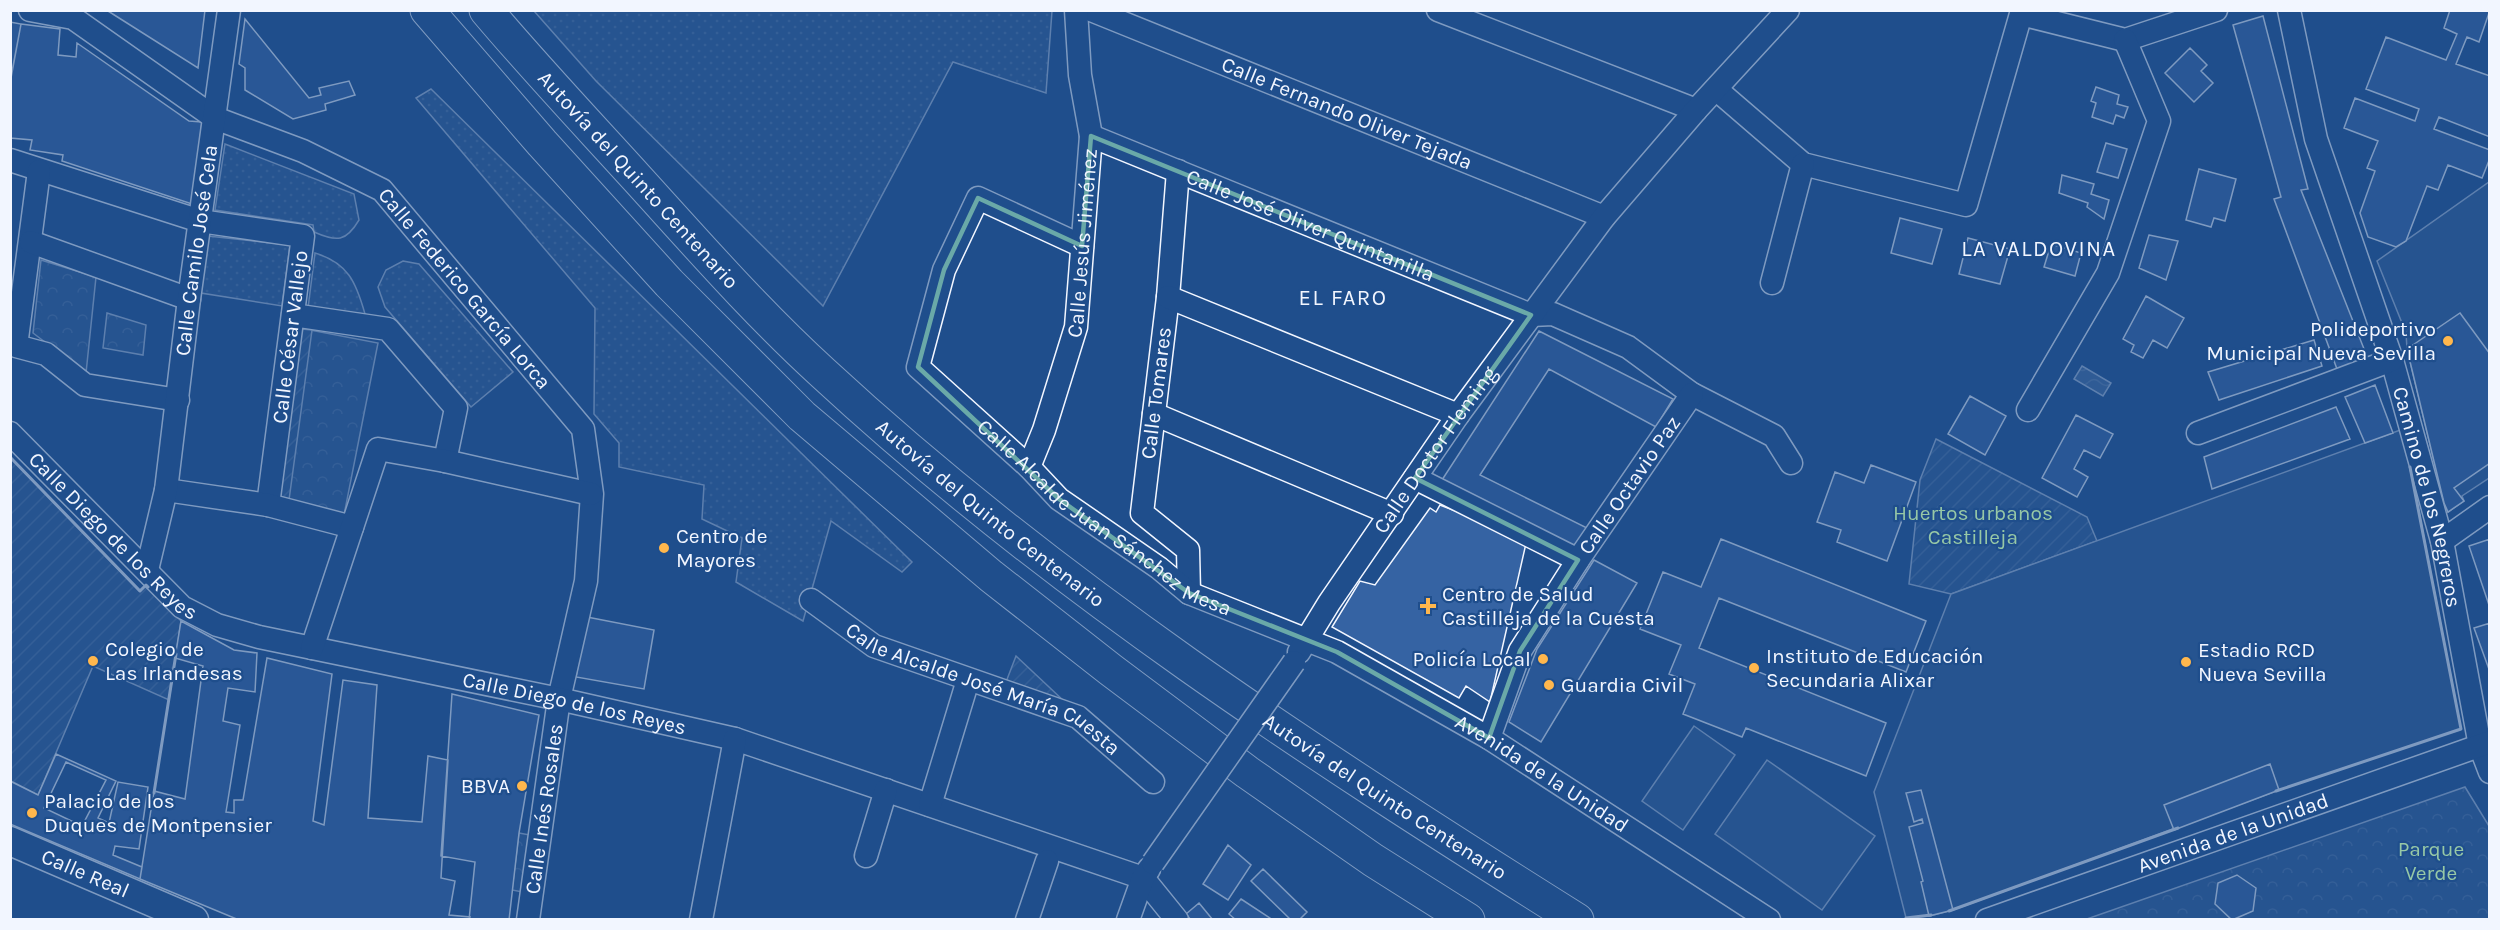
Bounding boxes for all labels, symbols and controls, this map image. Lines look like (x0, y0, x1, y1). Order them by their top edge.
street label: Calle Fernando Oliver Tejada (1218, 52, 1476, 175)
street label: Autovía del Quinto Centenario (533, 66, 744, 294)
street label: Calle Camilo José Cela (170, 143, 222, 357)
street label: Calle Jesús Jiménez (1061, 148, 1102, 341)
street label: Calle José Oliver Quintanilla (1183, 164, 1438, 286)
street label: Calle Federico García Lorca (373, 183, 556, 394)
district label: LA VALDOVINA (1961, 236, 2117, 262)
street label: Calle César Vallejo (267, 249, 313, 425)
district label: EL FARO (1299, 285, 1387, 311)
place label: Polideportivo Municipal Nueva Sevilla (2206, 317, 2436, 365)
street label: Calle Tomares (1136, 326, 1176, 460)
marker: Polideportivo Municipal Nueva Sevilla (2441, 334, 2455, 348)
street label: Calle Doctor Fleming (1369, 361, 1502, 538)
street label: Camino de los Negreros (2388, 384, 2466, 609)
street label: Calle Octavio Paz (1574, 411, 1685, 559)
street label: Autovía del Quinto Centenario (871, 414, 1109, 612)
street label: Calle Alcalde Juan Sánchez Mesa (973, 414, 1235, 621)
street label: Calle Diego de los Reyes (24, 447, 201, 625)
park label: Huertos urbanos Castilleja (1893, 501, 2053, 549)
place label: Centro de Mayores (676, 524, 768, 572)
marker: Centro de Mayores (657, 541, 671, 555)
place label: Centro de Salud Castilleja de la Cuesta (1442, 582, 1655, 630)
marker: Centro de Salud Castilleja de la Cuesta (1419, 597, 1437, 615)
street label: Calle Alcalde José María Cuesta (841, 617, 1125, 760)
place label: Colegio de Las Irlandesas (105, 637, 243, 685)
place label: Estadio RCD Nueva Sevilla (2198, 638, 2327, 686)
place label: Instituto de Educación Secundaria Alixar (1766, 644, 1984, 692)
place label: Policía Local (1413, 647, 1531, 671)
marker: Policía Local (1536, 652, 1550, 666)
marker: Colegio de Las Irlandesas (86, 654, 100, 668)
marker: Estadio RCD Nueva Sevilla (2179, 655, 2193, 669)
marker: Instituto de Educación Secundaria Alixar (1747, 661, 1761, 675)
street label: Calle Diego de los Reyes (460, 667, 689, 740)
place label: Guardia Civil (1561, 673, 1683, 697)
marker: Guardia Civil (1542, 678, 1556, 692)
street label: Autovía del Quinto Centenario (1258, 708, 1511, 885)
street label: Avenida de la Unidad (1451, 709, 1633, 837)
street label: Calle Inés Rosales (520, 722, 568, 896)
place label: BBVA (461, 774, 510, 798)
marker: BBVA (515, 779, 529, 793)
street label: Avenida de la Unidad (2134, 788, 2332, 878)
place label: Palacio de los Duques de Montpensier (44, 789, 272, 837)
marker: Palacio de los Duques de Montpensier (25, 806, 39, 820)
park label: Parque Verde (2398, 837, 2464, 885)
street label: Calle Real (38, 844, 133, 903)

